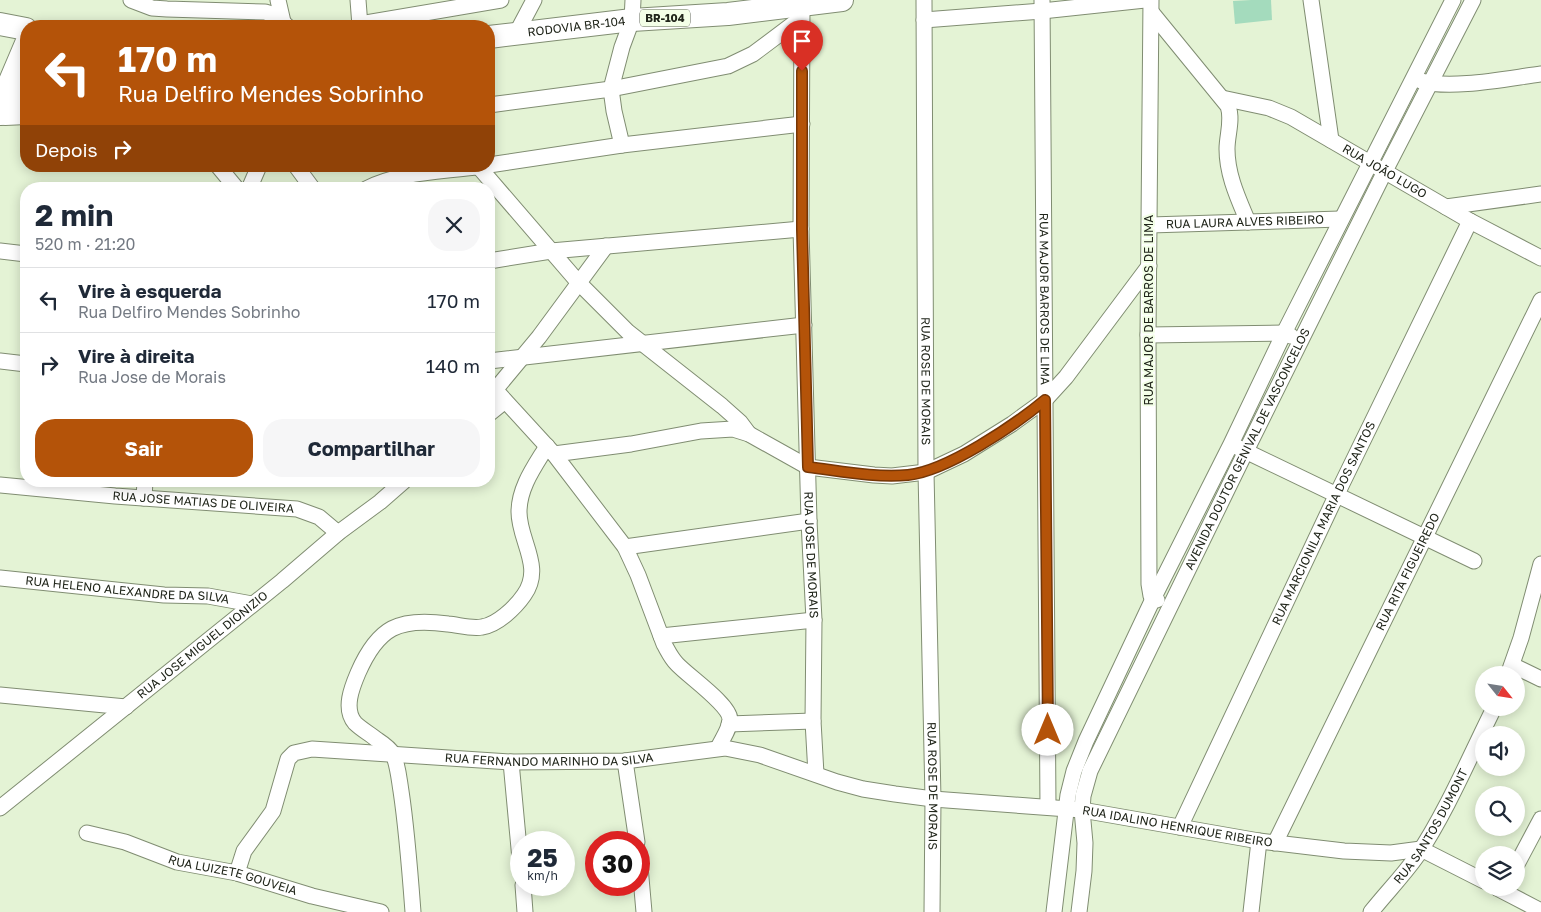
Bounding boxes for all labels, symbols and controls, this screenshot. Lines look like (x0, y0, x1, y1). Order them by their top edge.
road number: BR-104 (640, 10, 690, 27)
street label: RODOVIA BR-104 (527, 13, 626, 39)
pin (781, 20, 823, 71)
icon: arrive (788, 27, 816, 55)
text: 170 m (118, 38, 217, 80)
icon: left (35, 40, 100, 105)
text: Rua Delfiro Mendes Sobrinho (118, 80, 424, 107)
icon: right (108, 135, 136, 163)
text: Depois (35, 138, 98, 161)
street label: RUA JOÃO LUGO (1340, 141, 1430, 201)
text: 2 min (35, 197, 113, 233)
button: close (428, 199, 480, 251)
street label: RUA LAURA ALVES RIBEIRO (1166, 212, 1324, 231)
street label: RUA MAJOR BARROS DE LIMA (1037, 213, 1053, 385)
street label: RUA MAJOR DE BARROS DE LIMA (1141, 215, 1156, 405)
text: 520 m · 21:20 (35, 234, 135, 254)
text: Vire à esquerda (78, 279, 221, 302)
icon: left (35, 286, 63, 314)
text: 170 m (427, 289, 480, 312)
text: Rua Delfiro Mendes Sobrinho (78, 302, 300, 322)
street label: RUA ROSE DE MORAIS (918, 317, 934, 445)
street label: AVENIDA DOUTOR GENIVAL DE VASCONCELOS (1181, 325, 1313, 572)
text: Vire à direita (78, 344, 195, 367)
icon: right (35, 351, 63, 379)
text: 140 m (426, 354, 480, 377)
text: Rua Jose de Morais (78, 367, 226, 387)
street label: RUA MARCIONILA MARIA DOS SANTOS (1268, 418, 1378, 627)
button: Sair (35, 419, 253, 477)
button: Compartilhar (263, 419, 480, 477)
street label: RUA JOSE MATIAS DE OLIVEIRA (112, 488, 295, 516)
street label: RUA JOSE DE MORAIS (801, 491, 822, 619)
street label: RUA RITA FIGUEIREDO (1372, 510, 1443, 633)
street label: RUA HELENO ALEXANDRE DA SILVA (25, 573, 231, 607)
street label: RUA JOSE MIGUEL DIONIZIO (134, 587, 271, 702)
north arrow (1475, 666, 1525, 716)
map controls (1475, 666, 1525, 896)
position arrow (1021, 703, 1073, 755)
street label: RUA ROSE DE MORAIS (924, 722, 941, 850)
button: sound (1475, 726, 1525, 776)
street label: RUA FERNANDO MARINHO DA SILVA (444, 749, 654, 769)
street label: RUA SANTOS DUMONT (1390, 766, 1471, 887)
button: search (1475, 786, 1525, 836)
street label: RUA IDALINO HENRIQUE RIBEIRO (1081, 802, 1274, 850)
speed limit sign: 30 (585, 831, 650, 896)
text: 25 (527, 842, 558, 873)
button: layers (1475, 846, 1525, 896)
street label: RUA LUIZETE GOUVEIA (166, 851, 299, 898)
text: km/h (527, 868, 558, 883)

